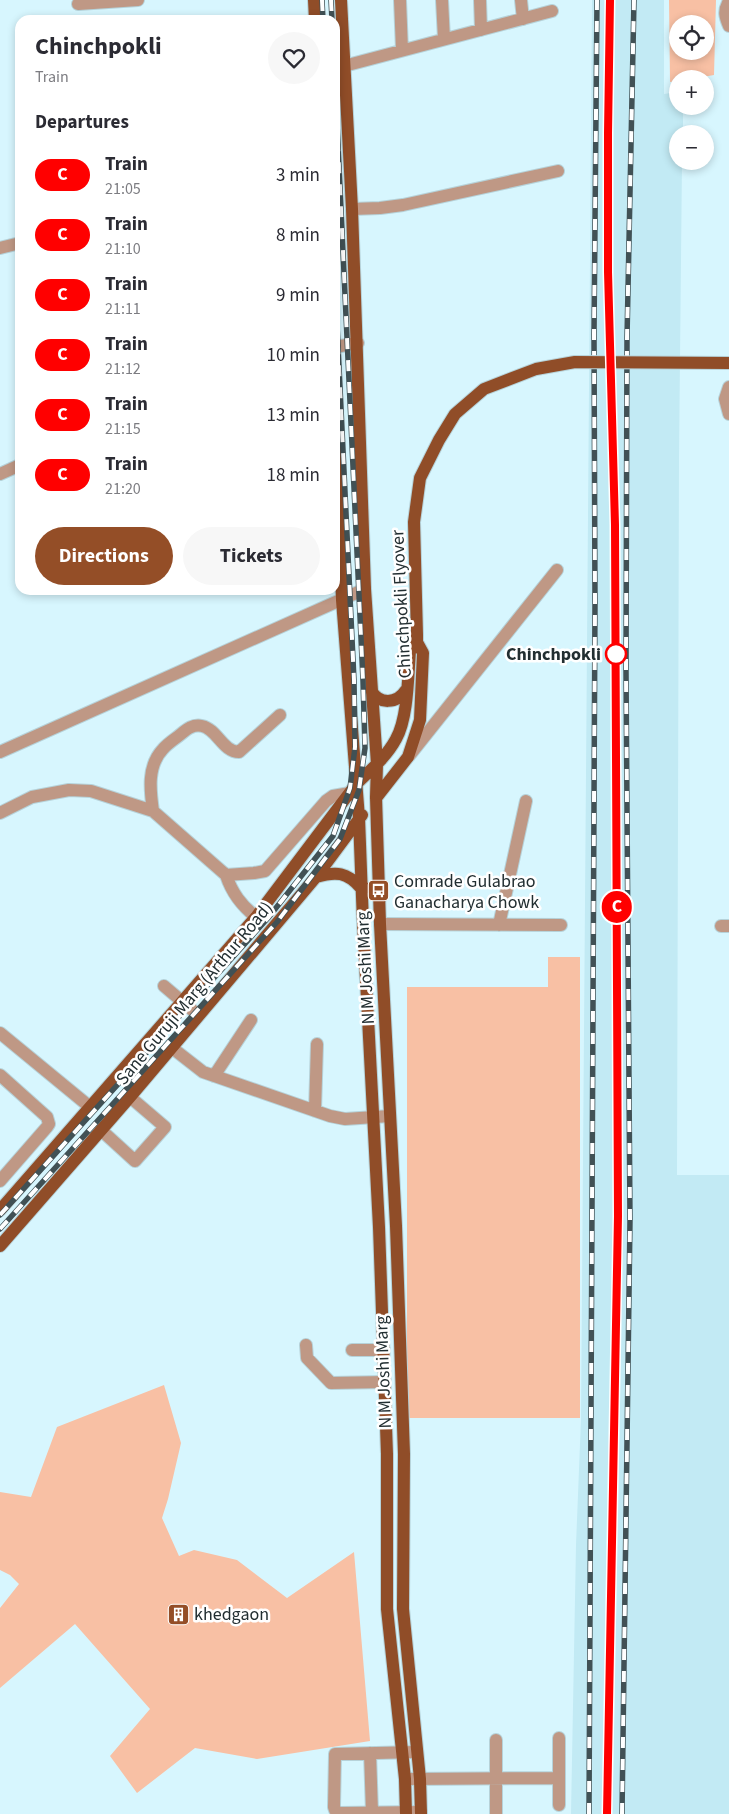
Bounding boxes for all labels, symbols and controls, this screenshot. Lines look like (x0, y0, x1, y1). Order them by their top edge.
map controls (669, 15, 714, 170)
button: locate (669, 15, 714, 60)
text: Chinchpokli (35, 29, 162, 64)
button: heart (268, 32, 320, 84)
text: Train (35, 66, 69, 88)
button: + (669, 70, 714, 115)
text: Departures (35, 109, 129, 136)
button: − (669, 125, 714, 170)
text: Train (105, 151, 148, 178)
text: C (57, 162, 68, 187)
text: 3 min (276, 162, 320, 189)
text: 21:05 (105, 178, 141, 200)
text: Train (105, 211, 148, 238)
text: C (57, 222, 68, 247)
text: 8 min (276, 222, 320, 249)
text: 21:10 (105, 238, 141, 260)
text: Train (105, 271, 148, 298)
text: C (57, 282, 68, 307)
text: 9 min (276, 282, 320, 309)
text: 21:11 (105, 298, 141, 320)
text: Train (105, 331, 148, 358)
text: C (57, 342, 68, 367)
text: 10 min (266, 342, 320, 369)
text: 21:12 (105, 358, 141, 380)
text: Train (105, 391, 148, 418)
text: C (57, 402, 68, 427)
text: 13 min (266, 402, 320, 429)
text: 21:15 (105, 418, 141, 440)
text: Train (105, 451, 148, 478)
text: C (57, 462, 68, 487)
text: 18 min (266, 462, 320, 489)
text: 21:20 (105, 478, 141, 500)
button: Directions (35, 527, 173, 585)
button: Tickets (183, 527, 320, 585)
street label: Chinchpokli Flyover (385, 528, 418, 679)
place label: Chinchpokli (506, 642, 601, 667)
marker: Chinchpokli (605, 643, 627, 665)
place label: Comrade Gulabrao Ganacharya Chowk (394, 869, 539, 915)
bus stop icon: Comrade Gulabrao Ganacharya Chowk (366, 879, 390, 903)
line badge: C (601, 891, 633, 923)
text: C (612, 894, 622, 919)
street label: Sane Guruji Marg (Arthur Road) (110, 896, 279, 1090)
street label: N M Joshi Marg (350, 911, 381, 1025)
street label: N M Joshi Marg (369, 1315, 398, 1429)
building icon: khedgaon (166, 1602, 190, 1626)
place label: khedgaon (194, 1602, 269, 1627)

